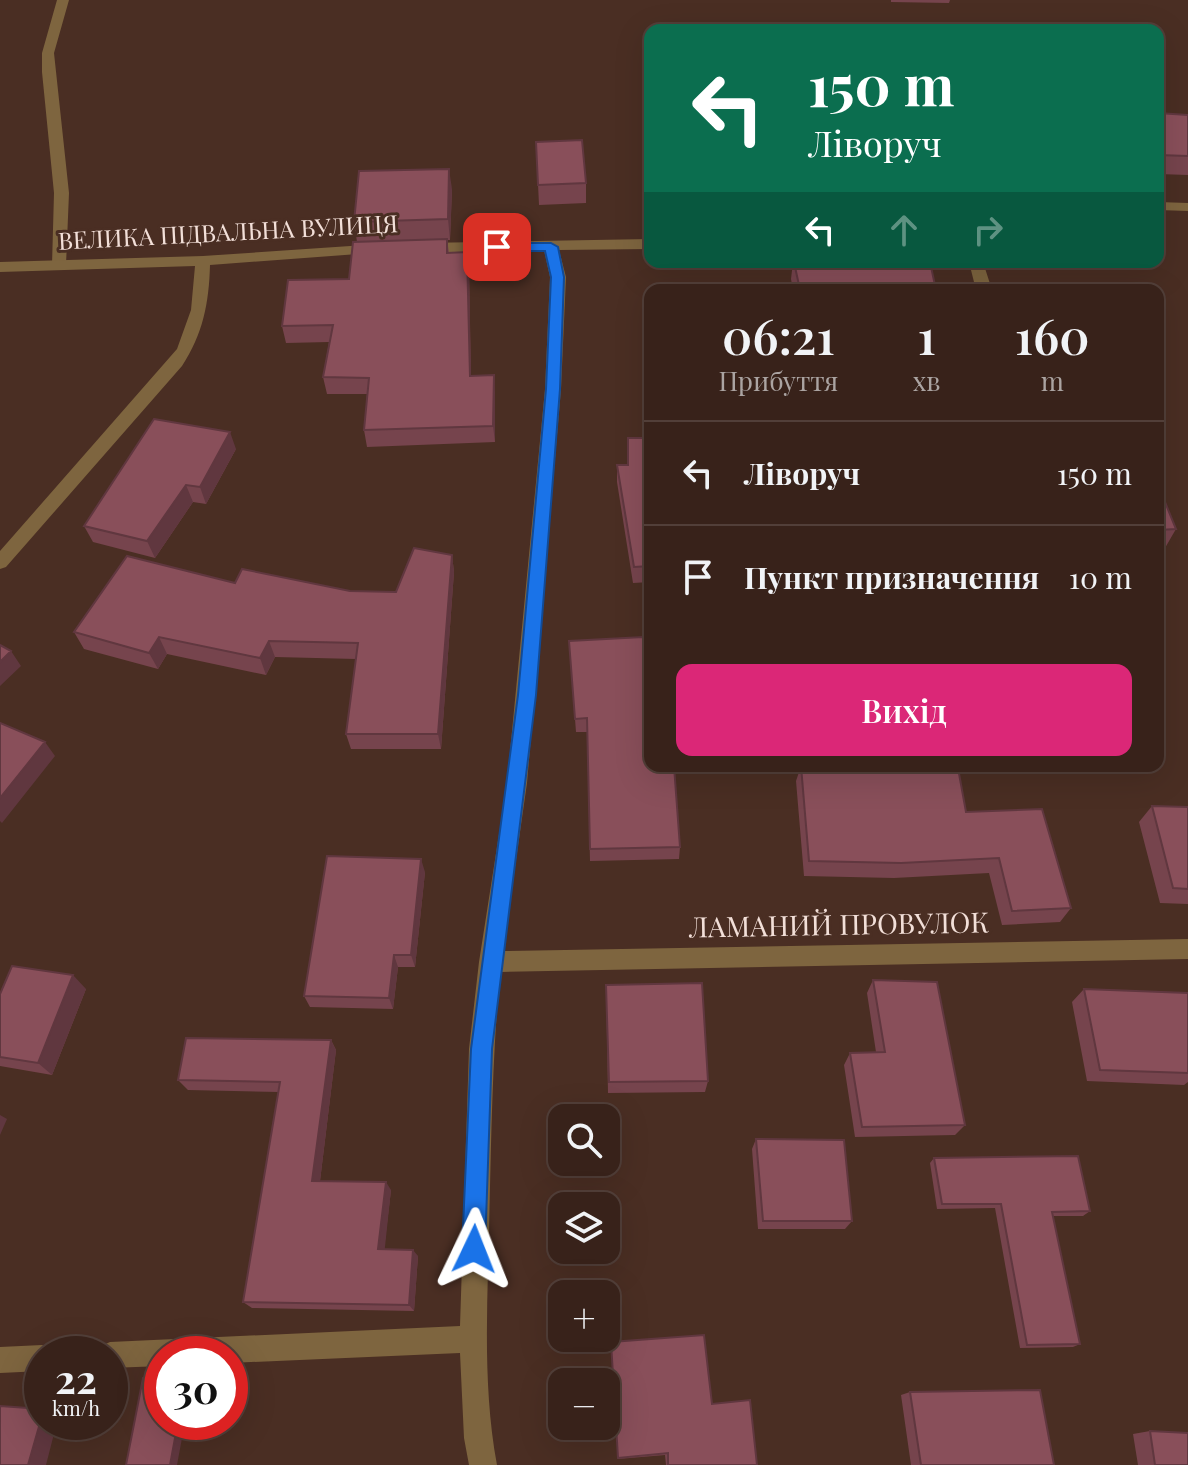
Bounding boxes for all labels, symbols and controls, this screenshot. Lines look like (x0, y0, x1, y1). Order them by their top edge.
text: 150 m (808, 46, 954, 121)
icon: left (676, 56, 780, 160)
text: Ліворуч (808, 118, 942, 166)
street label: ВЕЛИКА ПІДВАЛЬНА ВУЛИЦЯ (57, 206, 399, 256)
icon: left (798, 208, 842, 252)
icon: ahead (882, 208, 926, 252)
icon: right (966, 208, 1010, 252)
pin (463, 213, 531, 281)
icon: arrive (475, 225, 519, 269)
text: 06:21 (722, 303, 835, 367)
text: 1 (917, 303, 936, 367)
text: 160 (1015, 303, 1090, 367)
text: Прибуття (718, 363, 838, 398)
text: хв (913, 363, 940, 398)
text: m (1041, 363, 1064, 398)
icon: left (676, 451, 720, 495)
text: Ліворуч (744, 453, 860, 493)
text: 150 m (1057, 453, 1132, 493)
icon: arrive (676, 555, 720, 599)
text: Пункт призначення (744, 557, 1039, 597)
text: 10 m (1069, 557, 1132, 597)
button: Вихід (676, 664, 1132, 756)
street label: ЛАМАНИЙ ПРОВУЛОК (687, 902, 990, 945)
map controls (548, 1104, 620, 1440)
button: search (548, 1104, 620, 1176)
button: layers (548, 1192, 620, 1264)
position arrow (432, 1207, 516, 1291)
button: + (548, 1280, 620, 1352)
speed limit sign: 30 (144, 1336, 248, 1440)
text: 22 (55, 1351, 97, 1404)
button: − (548, 1368, 620, 1440)
text: km/h (52, 1394, 100, 1421)

